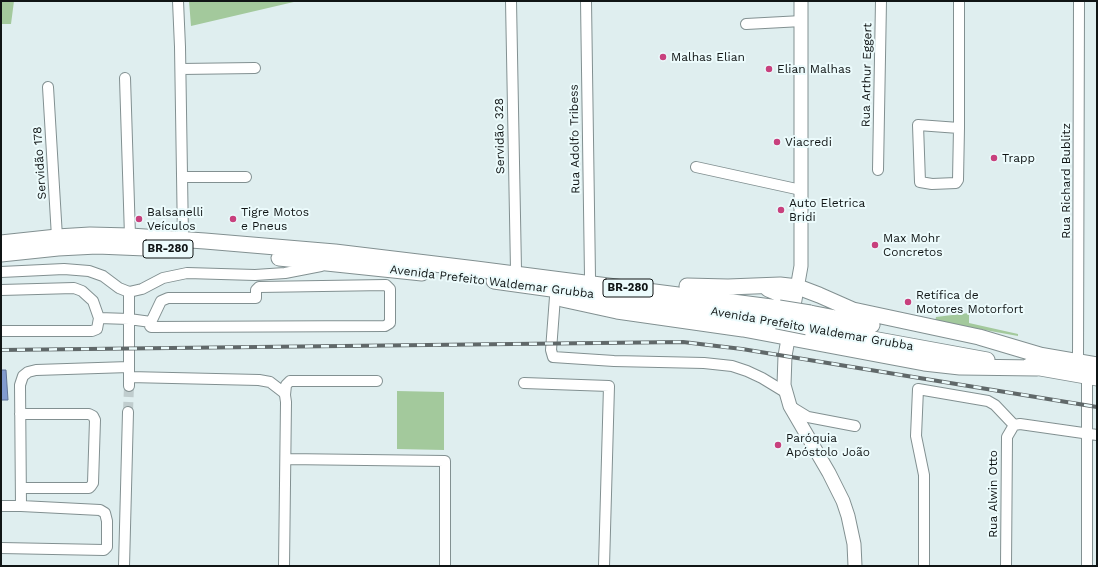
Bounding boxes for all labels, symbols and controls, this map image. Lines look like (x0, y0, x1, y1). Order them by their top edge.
street label: Rua Arthur Eggert (859, 23, 875, 127)
place label: Malhas Elian (671, 50, 745, 64)
marker: Malhas Elian (658, 52, 668, 62)
place label: Elian Malhas (777, 62, 851, 76)
marker: Elian Malhas (764, 64, 774, 74)
street label: Rua Adolfo Tribess (567, 84, 583, 194)
street label: Servidão 328 (492, 98, 508, 174)
street label: Rua Richard Bublitz (1059, 123, 1073, 239)
street label: Servidão 178 (30, 126, 50, 200)
place label: Viacredi (785, 135, 832, 149)
marker: Viacredi (772, 137, 782, 147)
place label: Trapp (1002, 151, 1035, 165)
marker: Trapp (989, 153, 999, 163)
place label: Auto Eletrica Bridi (789, 196, 865, 224)
place label: Balsanelli Veículos (147, 205, 203, 233)
place label: Tigre Motos e Pneus (241, 205, 309, 233)
marker: Auto Eletrica Bridi (776, 205, 786, 215)
marker: Balsanelli Veículos (134, 214, 144, 224)
marker: Tigre Motos e Pneus (228, 214, 238, 224)
place label: Max Mohr Concretos (883, 231, 943, 259)
road number: BR-280 (143, 240, 193, 258)
marker: Max Mohr Concretos (870, 240, 880, 250)
street label: Avenida Prefeito Waldemar Grubba (389, 262, 595, 302)
road number: BR-280 (603, 279, 653, 297)
place label: Retífica de Motores Motorfort (916, 288, 1023, 316)
marker: Retífica de Motores Motorfort (903, 297, 913, 307)
street label: Avenida Prefeito Waldemar Grubba (710, 304, 914, 354)
place label: Paróquia Apóstolo João (786, 431, 870, 459)
marker: Paróquia Apóstolo João (773, 440, 783, 450)
street label: Rua Alwin Otto (986, 450, 1000, 538)

